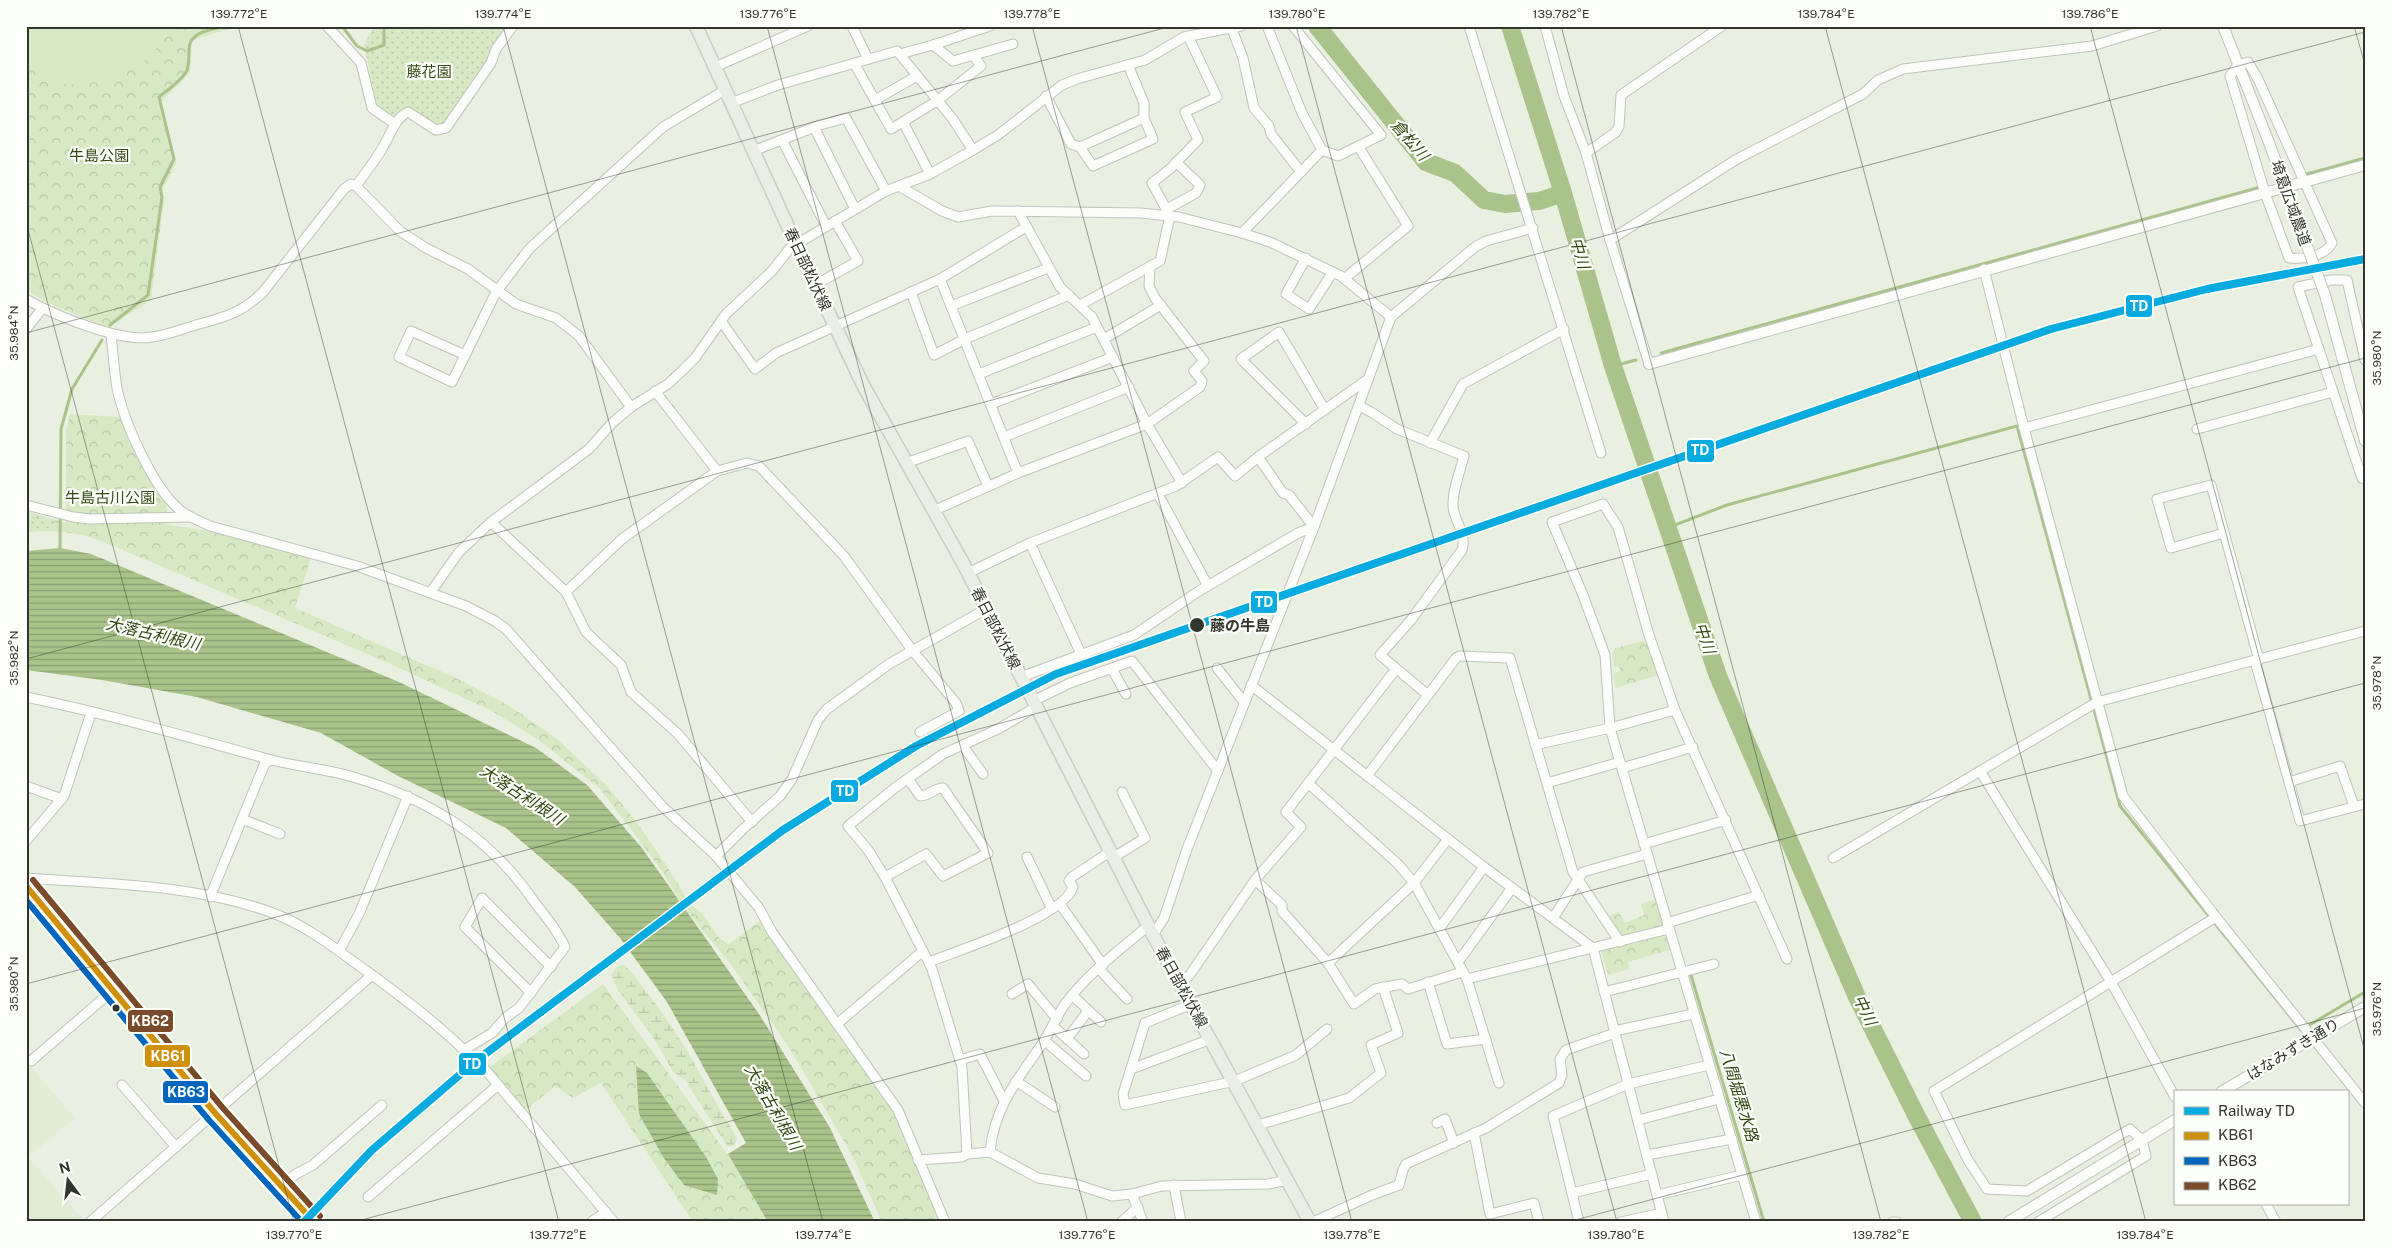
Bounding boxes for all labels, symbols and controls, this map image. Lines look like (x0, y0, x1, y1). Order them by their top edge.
text: 139.772°E (211, 7, 267, 21)
text: 139.774°E (475, 7, 531, 21)
text: 139.776°E (740, 7, 796, 21)
text: 139.778°E (1003, 7, 1061, 21)
text: 139.780°E (1269, 7, 1325, 21)
text: 139.782°E (1533, 7, 1589, 21)
text: 139.784°E (1797, 7, 1855, 21)
text: 139.786°E (2061, 7, 2119, 21)
park label: 藤花園 (406, 63, 452, 80)
water label: 倉松川 (1387, 116, 1434, 166)
park label: 牛島公園 (69, 147, 129, 164)
street label: 埼葛広域農道 (2268, 158, 2314, 248)
street label: 春日部松伏線 (781, 225, 835, 313)
water label: 中川 (1566, 235, 1594, 273)
line badge: TD (2125, 294, 2153, 318)
text: TD (2130, 298, 2148, 314)
text: 35.984°N (7, 305, 21, 361)
text: 35.980°N (2370, 330, 2384, 386)
line badge: TD (1686, 439, 1715, 463)
text: TD (1691, 442, 1709, 458)
park label: 牛島古川公園 (65, 489, 155, 506)
street label: 春日部松伏線 (968, 584, 1024, 672)
line badge: TD (1250, 590, 1278, 614)
text: TD (1255, 594, 1273, 610)
water label: 大落古利根川 (104, 614, 204, 655)
marker: 藤の牛島 (1188, 616, 1206, 634)
place label: 藤の牛島 (1210, 617, 1270, 634)
water label: 中川 (1691, 620, 1720, 658)
text: 35.982°N (7, 631, 21, 685)
text: 35.978°N (2370, 656, 2384, 710)
water label: 大落古利根川 (477, 761, 569, 830)
line badge: TD (830, 779, 859, 803)
text: TD (836, 783, 854, 799)
street label: 春日部松伏線 (1153, 944, 1211, 1030)
text: 35.980°N (7, 956, 21, 1012)
text: 35.976°N (2370, 982, 2384, 1036)
water label: 中川 (1849, 991, 1881, 1030)
unlabelled marker (111, 1003, 121, 1013)
line badge: KB62 (127, 1009, 174, 1033)
text: KB62 (131, 1013, 169, 1029)
street label: はなみずき通り (2244, 1015, 2342, 1083)
line badge: KB61 (144, 1044, 191, 1068)
water label: 八間堀悪水路 (1716, 1046, 1763, 1146)
text: KB61 (151, 1048, 185, 1064)
line badge: TD (458, 1052, 487, 1076)
text: TD (463, 1056, 481, 1072)
water label: 大落古利根川 (741, 1061, 806, 1155)
line badge: KB63 (162, 1080, 209, 1104)
text: KB63 (167, 1084, 205, 1100)
legend (2174, 1090, 2348, 1206)
text: Railway TD (2218, 1102, 2295, 1119)
text: KB61 (2218, 1126, 2254, 1143)
text: KB63 (2218, 1152, 2257, 1169)
north arrow (42, 1156, 92, 1206)
text: N (57, 1158, 72, 1177)
text: KB62 (2218, 1176, 2257, 1193)
text: 139.770°E (266, 1228, 322, 1242)
text: 139.772°E (530, 1228, 586, 1242)
text: 139.774°E (795, 1228, 851, 1242)
text: 139.776°E (1059, 1228, 1115, 1242)
text: 139.778°E (1323, 1228, 1381, 1242)
text: 139.780°E (1588, 1228, 1644, 1242)
text: 139.782°E (1853, 1228, 1909, 1242)
text: 139.784°E (2116, 1228, 2174, 1242)

